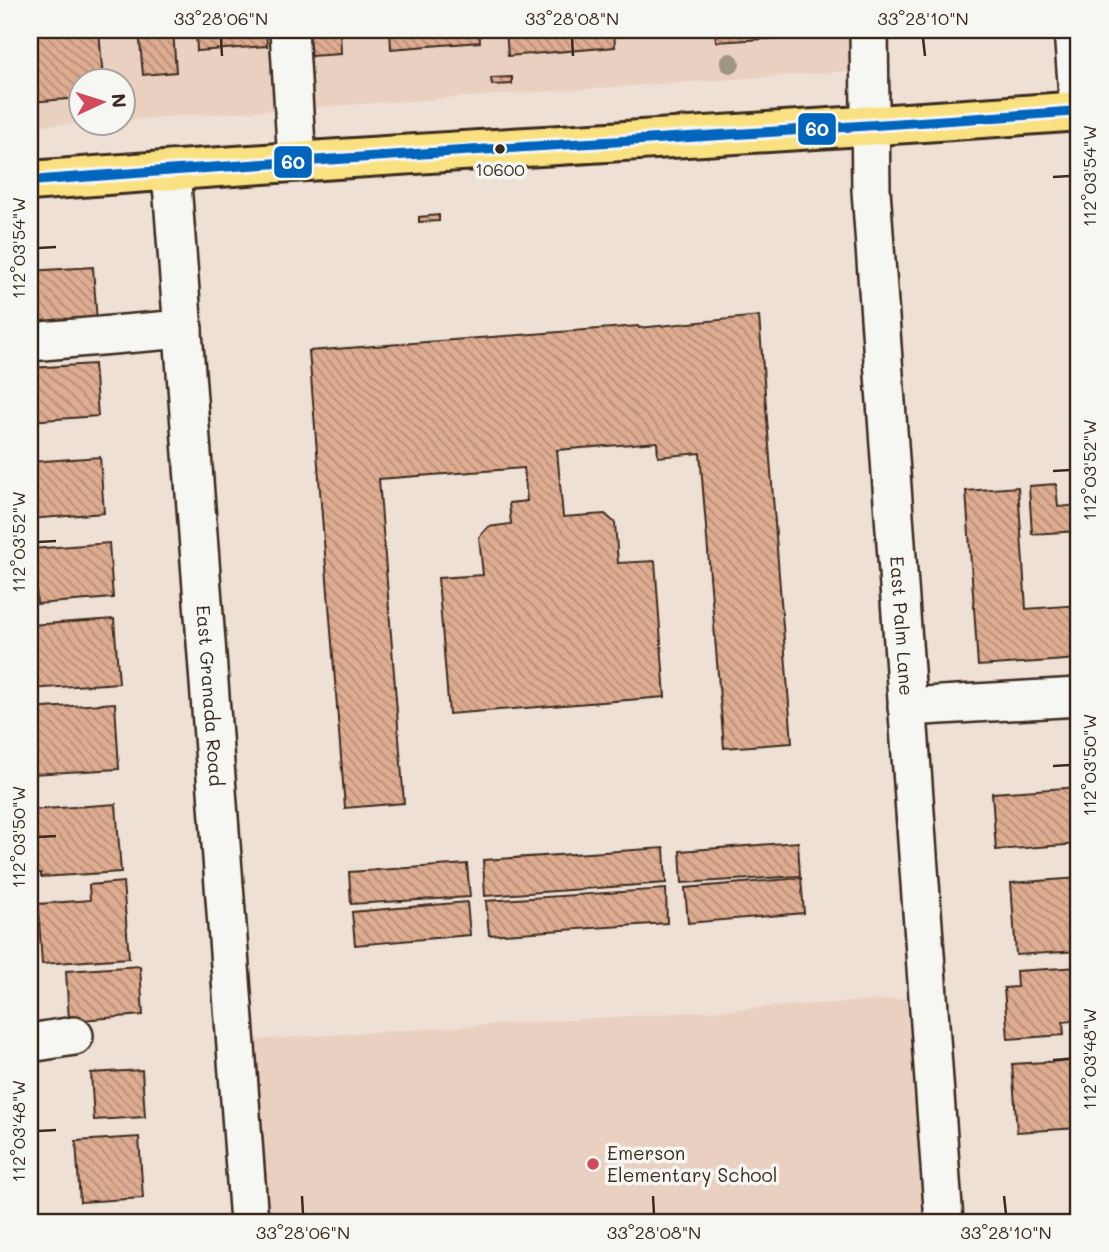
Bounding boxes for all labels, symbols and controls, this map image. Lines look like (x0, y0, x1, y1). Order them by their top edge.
text: 33°28'06"N (174, 6, 268, 30)
text: 33°28'08"N (525, 6, 619, 30)
text: 33°28'10"N (877, 6, 969, 30)
north arrow (66, 66, 136, 136)
text: N (106, 93, 132, 109)
line badge: 60 (797, 112, 837, 146)
text: 60 (805, 116, 829, 141)
text: 112°03'54"W (1077, 125, 1101, 227)
marker: 10600 (493, 142, 507, 156)
line badge: 60 (273, 145, 313, 179)
text: 60 (281, 149, 305, 174)
place label: 10600 (475, 158, 525, 180)
text: 112°03'54"W (6, 197, 30, 299)
text: 112°03'52"W (1077, 419, 1101, 521)
text: 112°03'52"W (6, 491, 30, 593)
street label: East Palm Lane (885, 555, 920, 697)
street label: East Granada Road (191, 604, 230, 787)
text: 112°03'50"W (1077, 714, 1101, 816)
text: 112°03'50"W (6, 786, 30, 888)
text: 112°03'48"W (1077, 1008, 1101, 1110)
text: 112°03'48"W (6, 1080, 30, 1182)
place label: Emerson Elementary School (607, 1140, 777, 1187)
marker: Emerson Elementary School (585, 1156, 601, 1172)
text: 33°28'06"N (256, 1220, 350, 1244)
text: 33°28'08"N (607, 1220, 701, 1244)
text: 33°28'10"N (960, 1220, 1052, 1244)

